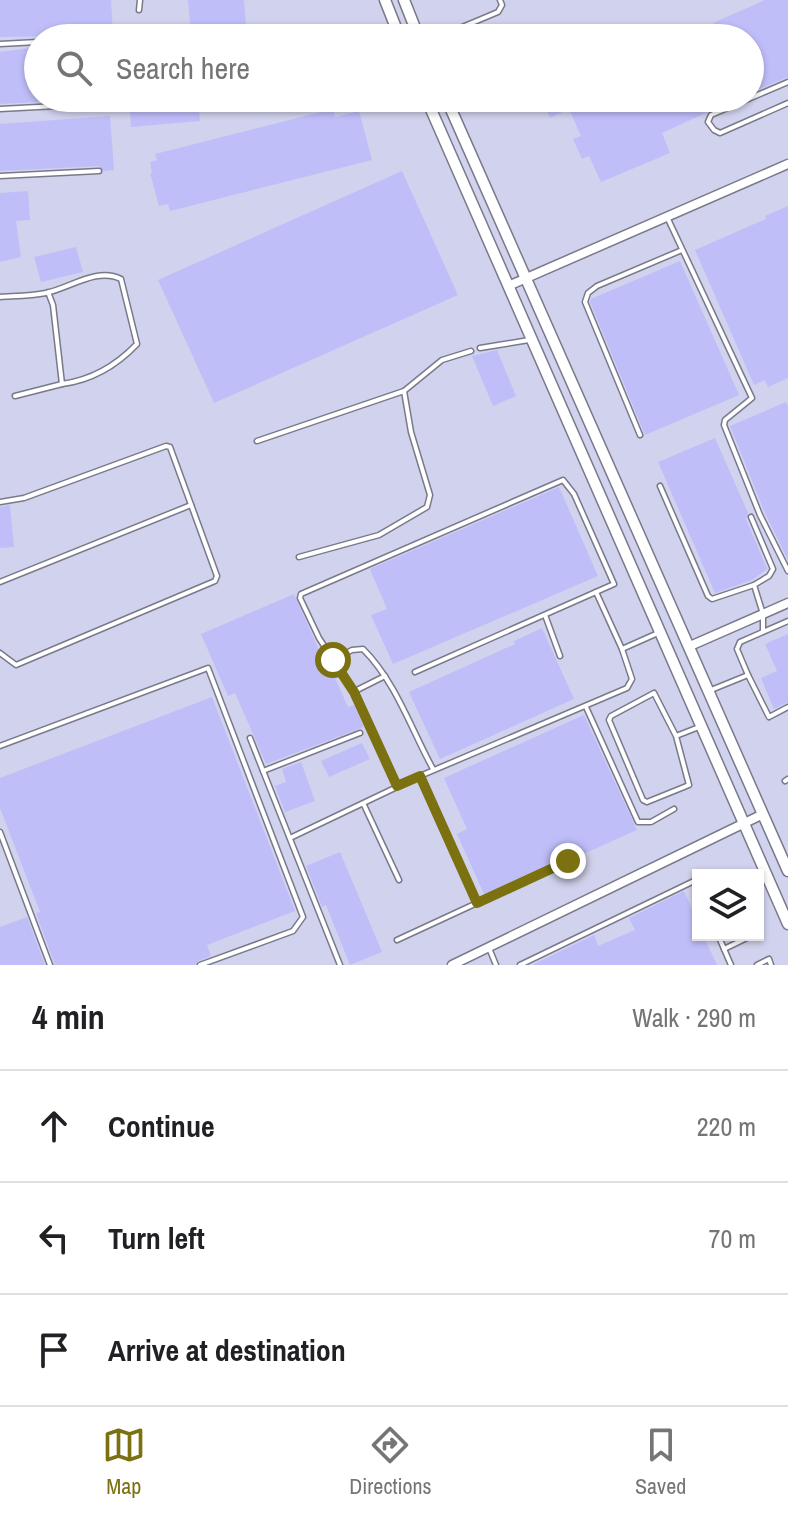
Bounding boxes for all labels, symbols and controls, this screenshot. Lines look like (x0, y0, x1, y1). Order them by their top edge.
search box (24, 24, 764, 112)
icon: search (52, 46, 96, 90)
text: Search here (116, 48, 250, 88)
route start (315, 642, 351, 678)
route end (550, 843, 586, 879)
map controls (692, 869, 764, 941)
button: layers (692, 869, 764, 941)
text: 4 min (32, 994, 105, 1040)
text: Walk · 290 m (632, 1000, 756, 1035)
icon: ahead (32, 1104, 76, 1148)
text: Continue (108, 1106, 215, 1146)
text: 220 m (697, 1109, 756, 1144)
icon: left (32, 1216, 76, 1260)
text: Turn left (108, 1218, 205, 1258)
text: 70 m (709, 1221, 756, 1256)
icon: arrive (32, 1328, 76, 1372)
text: Arrive at destination (108, 1330, 346, 1370)
tab: Map (102, 1423, 146, 1501)
tab: Directions (349, 1423, 432, 1501)
tab: Saved (635, 1423, 686, 1501)

